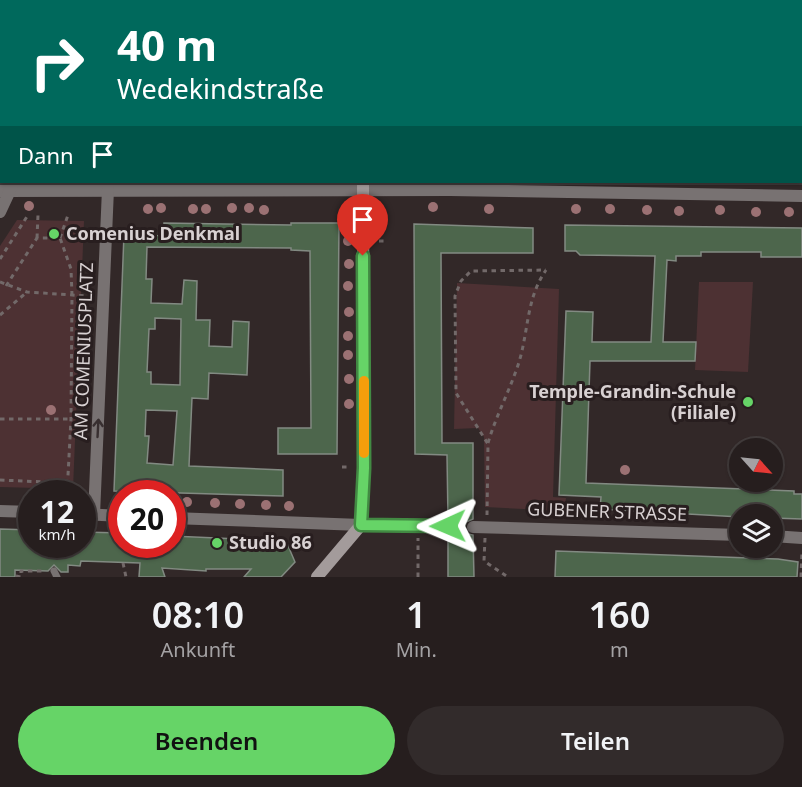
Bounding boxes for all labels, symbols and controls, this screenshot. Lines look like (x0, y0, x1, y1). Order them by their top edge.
text: 40 m (117, 16, 217, 73)
icon: right (18, 24, 96, 102)
text: Wedekindstraße (117, 70, 324, 107)
icon: arrive (86, 138, 119, 171)
text: Dann (18, 140, 74, 170)
pin (337, 194, 388, 256)
icon: arrive (346, 203, 379, 236)
place label: Comenius Denkmal (66, 221, 240, 245)
marker: Comenius Denkmal (47, 227, 61, 241)
street label: AM COMENIUSPLATZ (68, 262, 98, 440)
place label: Temple-Grandin-Schule (Filiale) (529, 379, 736, 424)
marker: Temple-Grandin-Schule (Filiale) (741, 395, 755, 409)
one-way arrow (93, 418, 104, 438)
north arrow (729, 438, 783, 492)
map controls (729, 438, 783, 558)
speed limit sign: 20 (108, 480, 186, 558)
text: 12 (40, 491, 74, 532)
position arrow (416, 494, 480, 558)
street label: GUBENER STRASSE (527, 496, 687, 526)
button: layers (729, 504, 783, 558)
text: km/h (39, 524, 75, 544)
place label: Studio 86 (229, 530, 312, 554)
marker: Studio 86 (210, 536, 224, 550)
text: 08:10 (152, 590, 244, 639)
text: 1 (406, 590, 427, 639)
text: 160 (589, 590, 650, 639)
text: Ankunft (161, 636, 235, 663)
text: Min. (396, 636, 437, 663)
text: m (610, 636, 629, 663)
button: Beenden (18, 706, 395, 775)
button: Teilen (407, 706, 784, 775)

